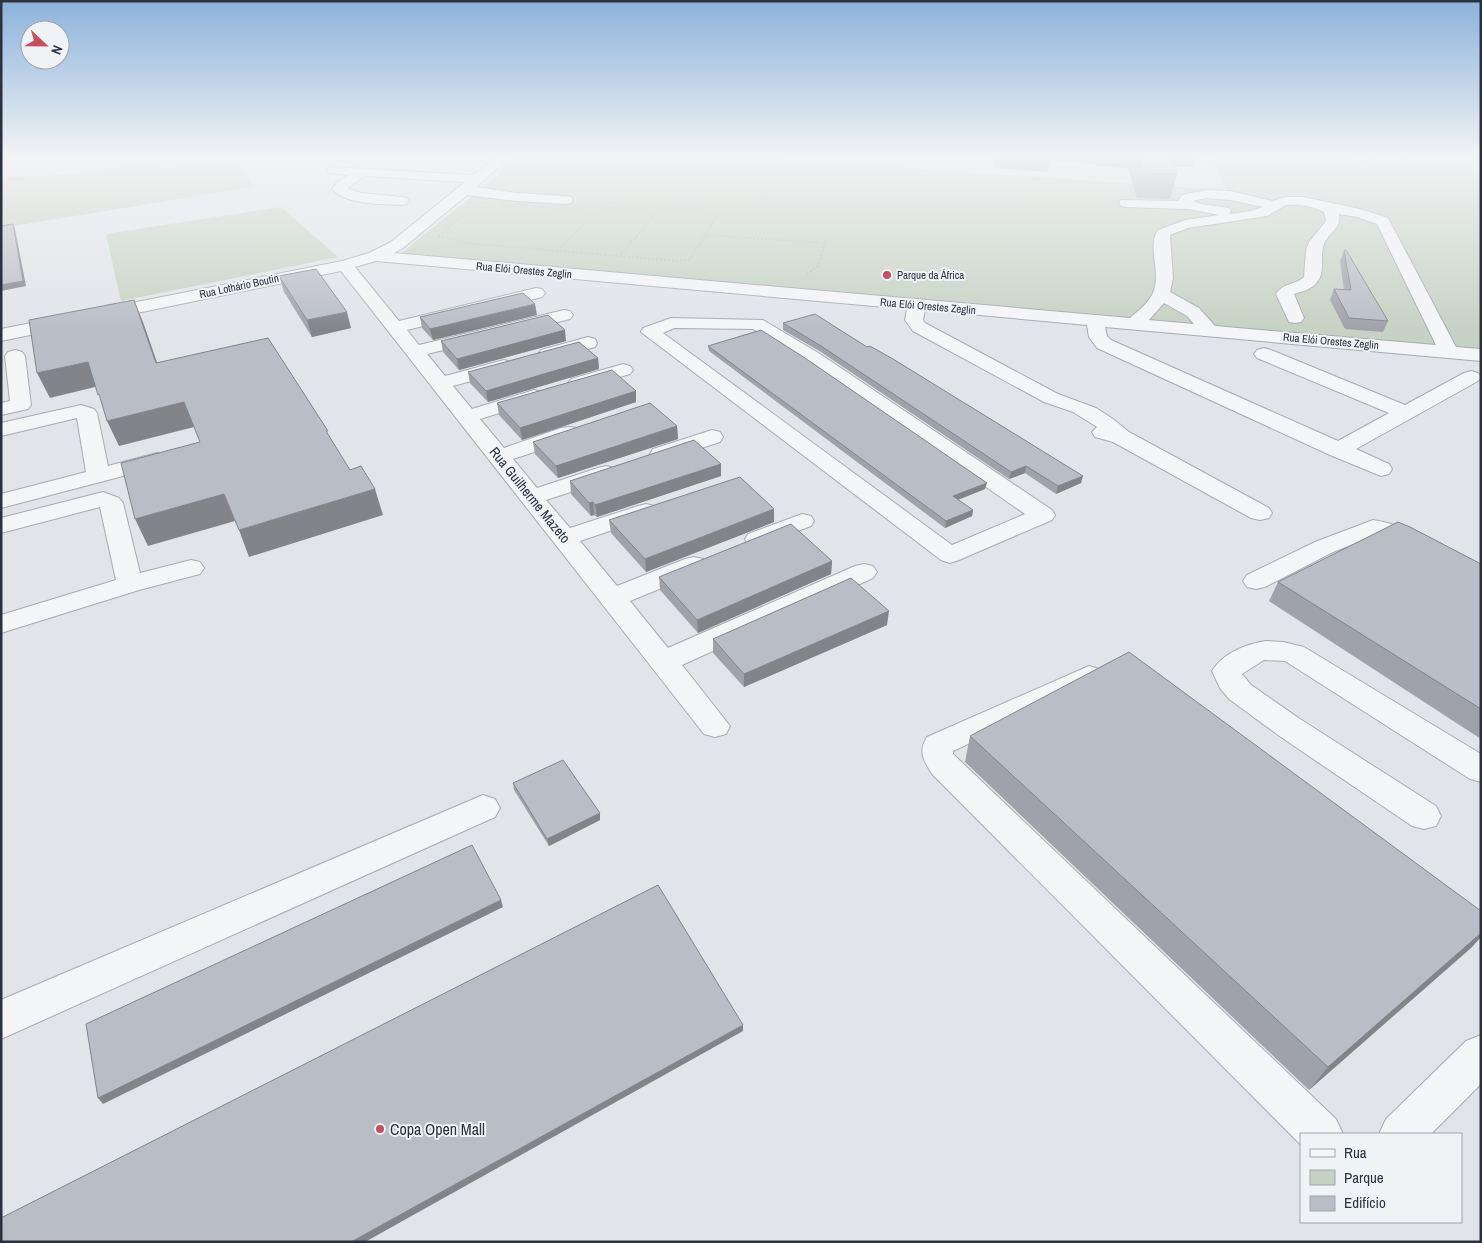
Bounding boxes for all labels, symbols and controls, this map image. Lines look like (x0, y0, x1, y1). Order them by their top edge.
north arrow (20, 20, 70, 70)
text: N (47, 43, 67, 57)
street label: Rua Elói Orestes Zeglin (475, 259, 573, 281)
place label: Parque da África (897, 268, 964, 282)
marker: Parque da África (881, 269, 893, 281)
street label: Rua Lothário Boutin (198, 271, 280, 301)
street label: Rua Elói Orestes Zeglin (879, 295, 977, 317)
street label: Rua Elói Orestes Zeglin (1282, 330, 1380, 352)
street label: Rua Guilherme Mazeto (486, 443, 574, 547)
place label: Copa Open Mall (390, 1118, 485, 1140)
marker: Copa Open Mall (374, 1123, 386, 1135)
legend (1300, 1133, 1462, 1223)
text: Rua (1344, 1142, 1367, 1163)
text: Parque (1344, 1167, 1384, 1188)
text: Edifício (1344, 1192, 1386, 1213)

